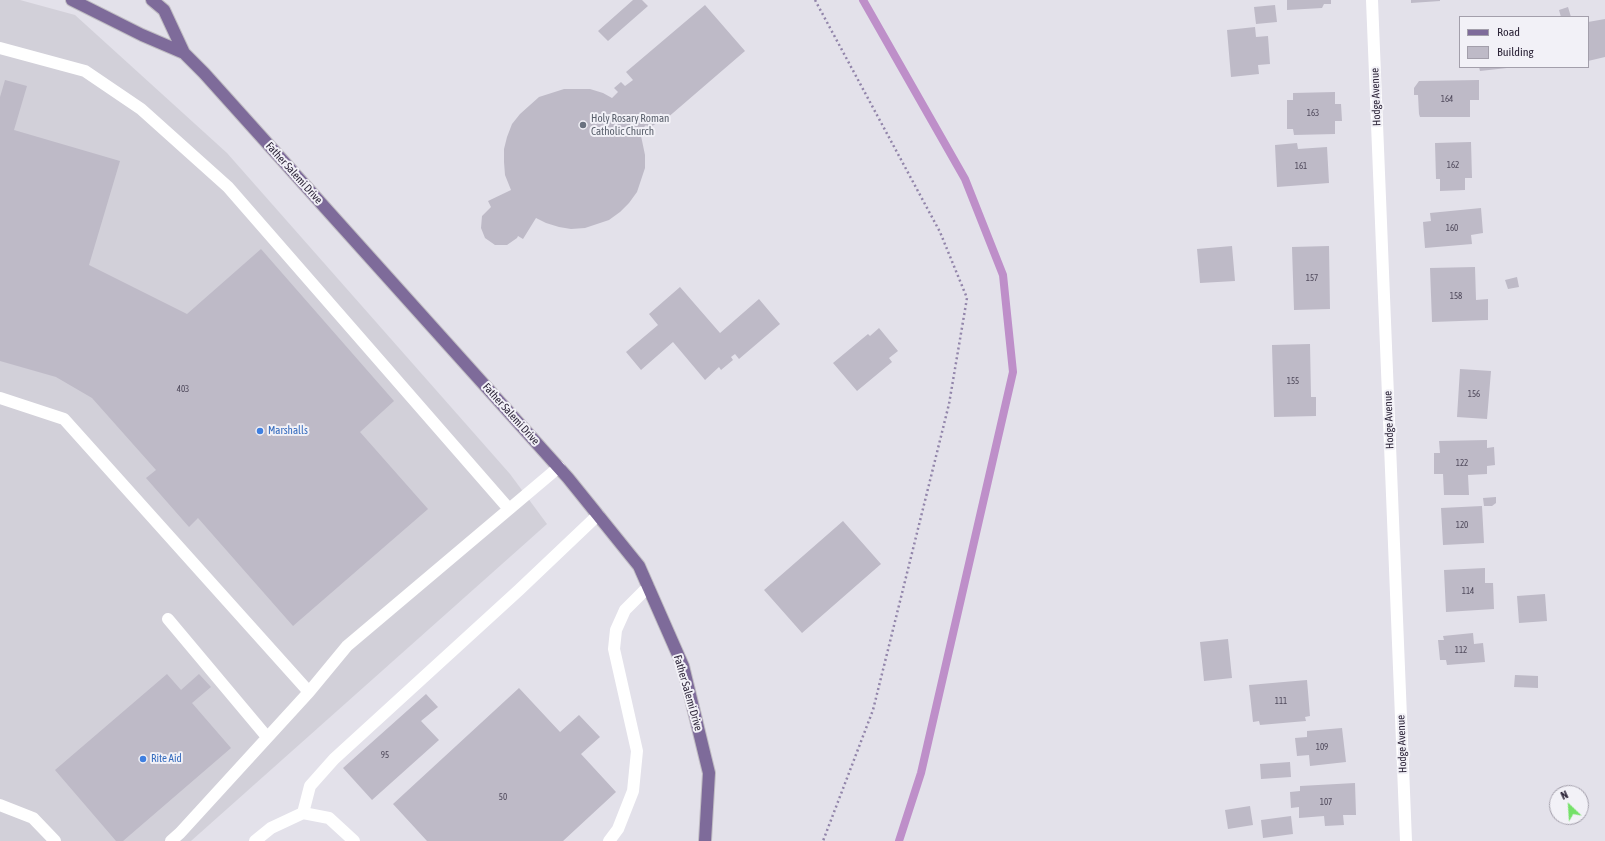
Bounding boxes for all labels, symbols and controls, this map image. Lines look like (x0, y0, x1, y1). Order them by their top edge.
legend (1459, 16, 1589, 68)
text: Road (1497, 25, 1520, 39)
text: Building (1497, 45, 1534, 59)
street label: Hodge Avenue (1368, 68, 1384, 126)
house number: 164 (1441, 94, 1453, 104)
house number: 163 (1307, 108, 1319, 118)
place label: Holy Rosary Roman Catholic Church (591, 112, 669, 138)
marker: Holy Rosary Roman Catholic Church (578, 120, 588, 130)
street label: Father Salemi Drive (263, 139, 325, 207)
house number: 162 (1447, 160, 1459, 170)
house number: 161 (1295, 161, 1307, 171)
house number: 160 (1446, 223, 1458, 233)
house number: 157 (1306, 273, 1318, 283)
house number: 158 (1450, 291, 1462, 301)
house number: 155 (1287, 376, 1299, 386)
street label: Father Salemi Drive (480, 380, 542, 448)
house number: 403 (177, 384, 189, 394)
house number: 156 (1468, 389, 1480, 399)
street label: Hodge Avenue (1381, 391, 1397, 449)
place label: Marshalls (268, 424, 308, 438)
marker: Marshalls (255, 426, 265, 436)
house number: 122 (1456, 458, 1468, 468)
house number: 120 (1456, 520, 1468, 530)
house number: 114 (1462, 586, 1474, 596)
house number: 112 (1455, 645, 1467, 655)
street label: Father Salemi Drive (671, 653, 705, 733)
house number: 111 (1275, 696, 1287, 706)
street label: Hodge Avenue (1394, 715, 1410, 773)
house number: 109 (1316, 742, 1328, 752)
house number: 95 (381, 750, 389, 760)
place label: Rite Aid (151, 752, 182, 766)
marker: Rite Aid (138, 754, 148, 764)
north arrow (1549, 785, 1589, 825)
text: N (1559, 788, 1570, 802)
house number: 50 (499, 792, 507, 802)
house number: 107 (1320, 797, 1332, 807)

